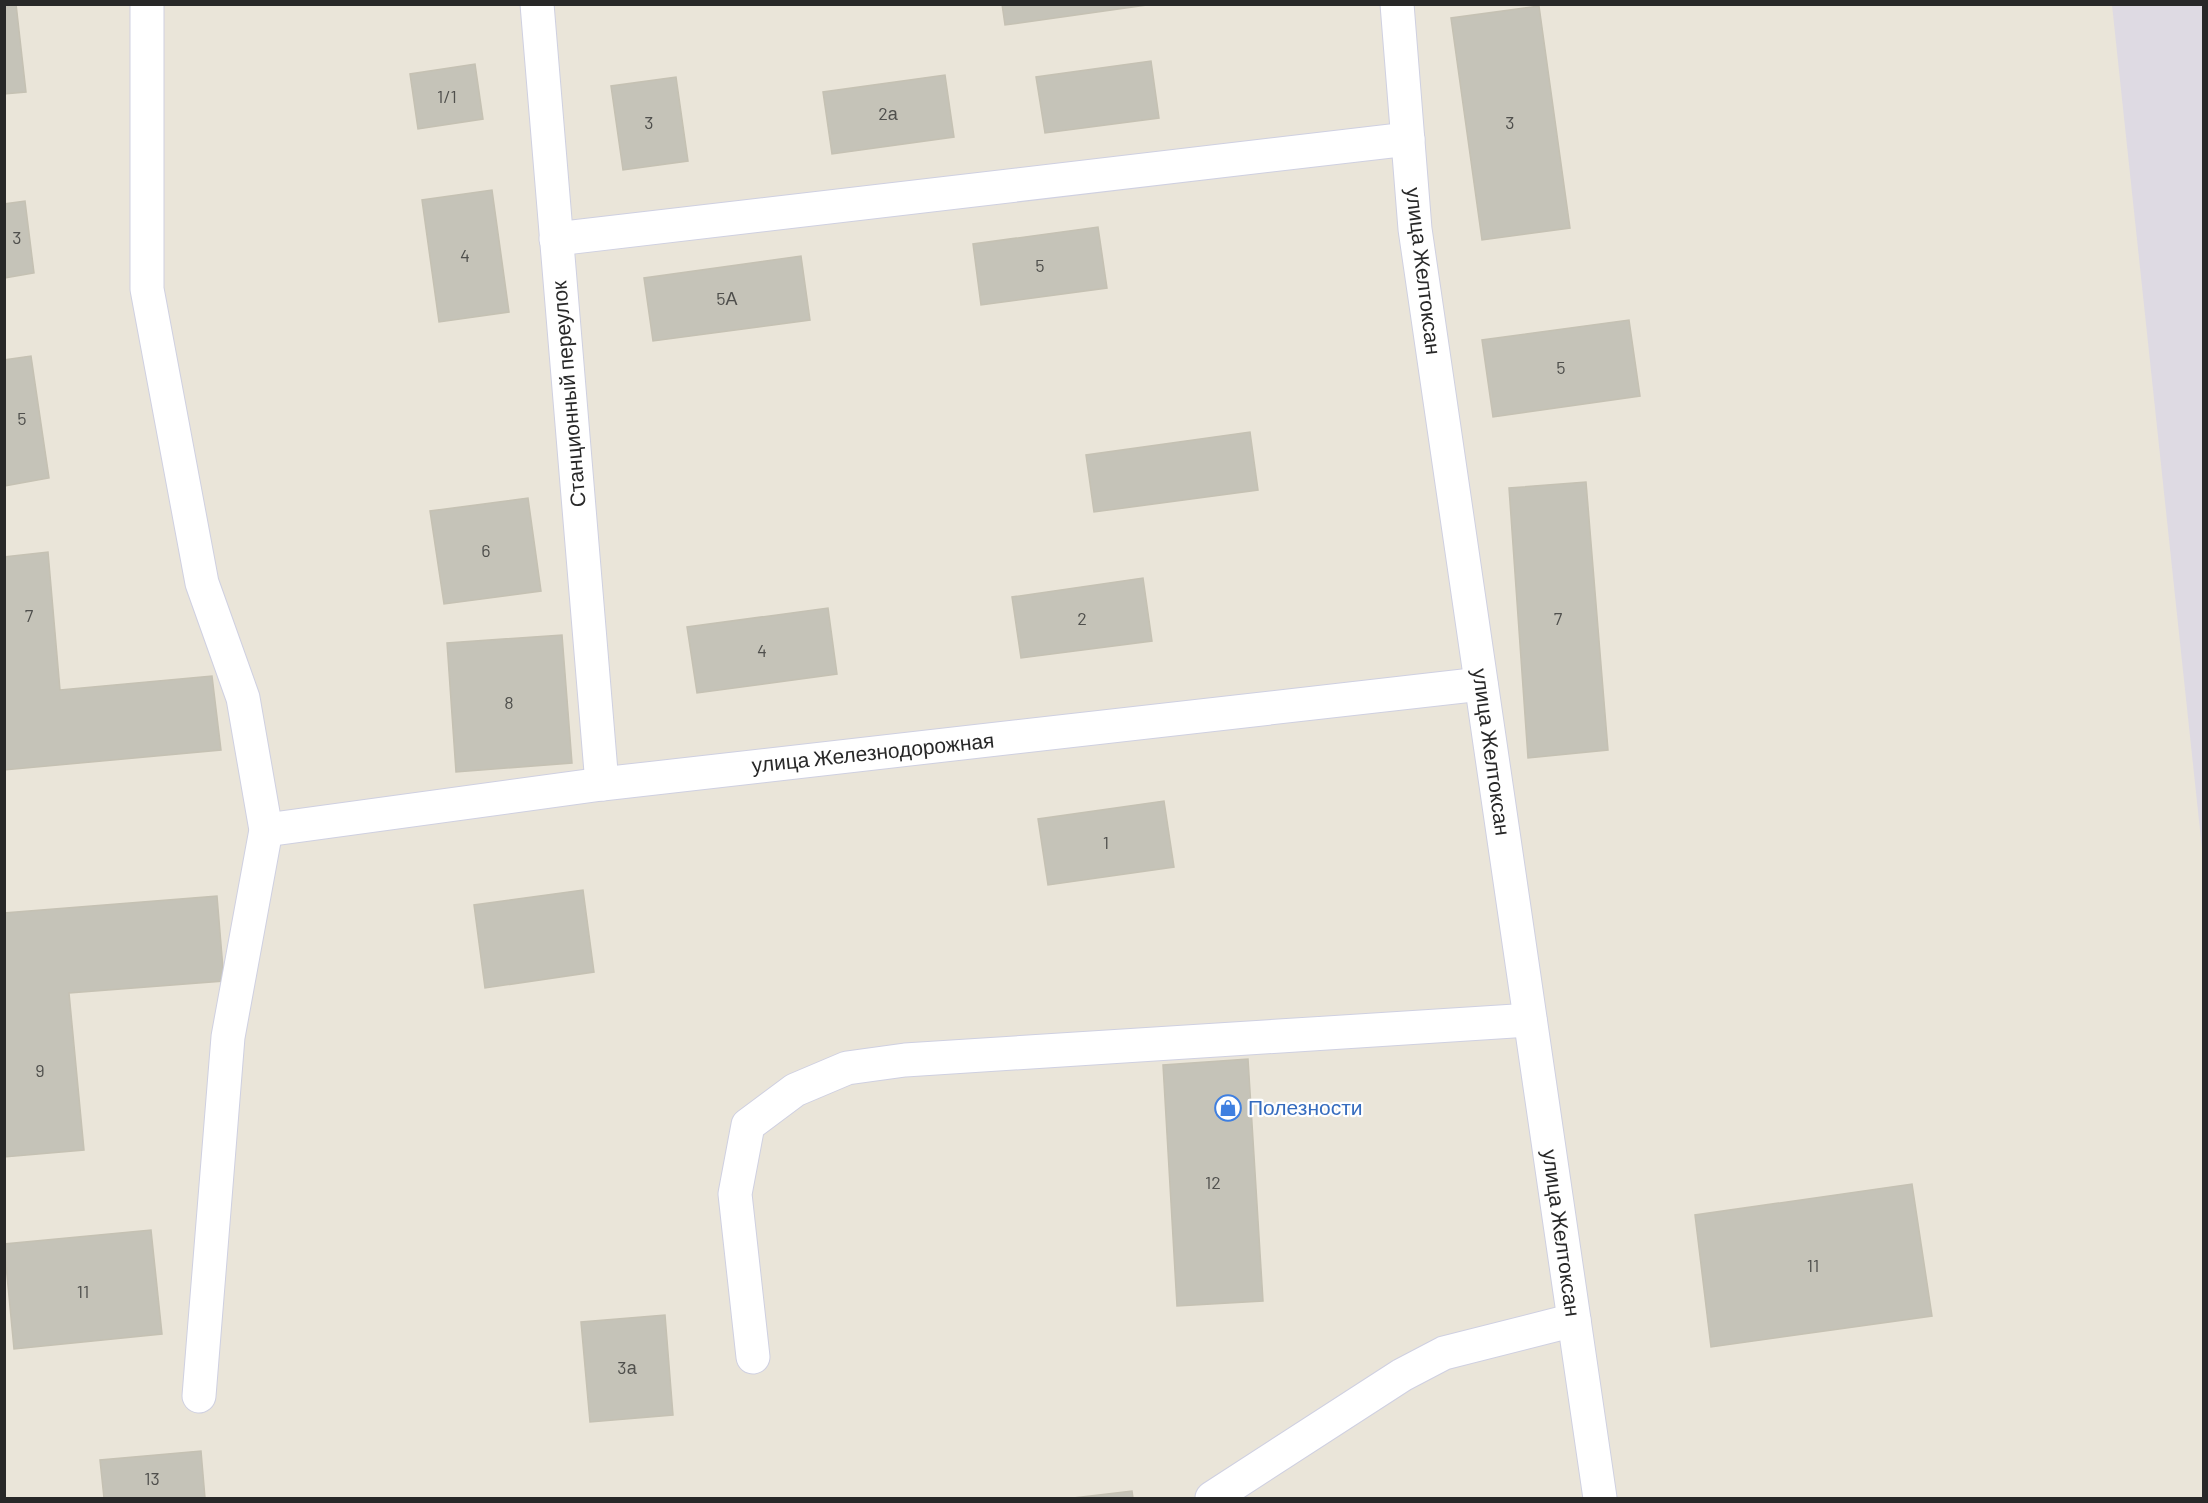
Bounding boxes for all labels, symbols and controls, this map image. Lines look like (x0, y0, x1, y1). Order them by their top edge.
house number: 1/1 (437, 85, 457, 107)
house number: 2а (878, 102, 899, 124)
house number: 3 (644, 111, 654, 133)
house number: 3 (1505, 111, 1515, 133)
street label: улица Желтоксан (1402, 186, 1447, 356)
house number: 3 (12, 226, 22, 248)
house number: 4 (460, 244, 470, 266)
house number: 5 (1035, 254, 1045, 276)
street label: Станционный переулок (545, 279, 590, 508)
house number: 5А (716, 287, 738, 309)
house number: 5 (1556, 356, 1566, 378)
house number: 5 (17, 407, 27, 429)
house number: 6 (481, 539, 491, 561)
house number: 7 (25, 604, 34, 626)
house number: 2 (1077, 607, 1087, 629)
house number: 7 (1554, 607, 1563, 629)
house number: 4 (757, 639, 767, 661)
street label: улица Желтоксан (1468, 667, 1517, 837)
house number: 8 (504, 691, 514, 713)
street label: улица Железнодорожная (750, 726, 995, 777)
house number: 1 (1103, 831, 1109, 853)
house number: 9 (35, 1059, 45, 1081)
shop icon: Полезности (1213, 1093, 1243, 1123)
place label: Полезности (1248, 1094, 1363, 1119)
street label: улица Желтоксан (1538, 1148, 1587, 1318)
house number: 12 (1205, 1171, 1221, 1193)
house number: 11 (1807, 1254, 1819, 1276)
house number: 11 (77, 1280, 89, 1302)
house number: 3а (617, 1356, 638, 1378)
house number: 13 (144, 1467, 160, 1489)

